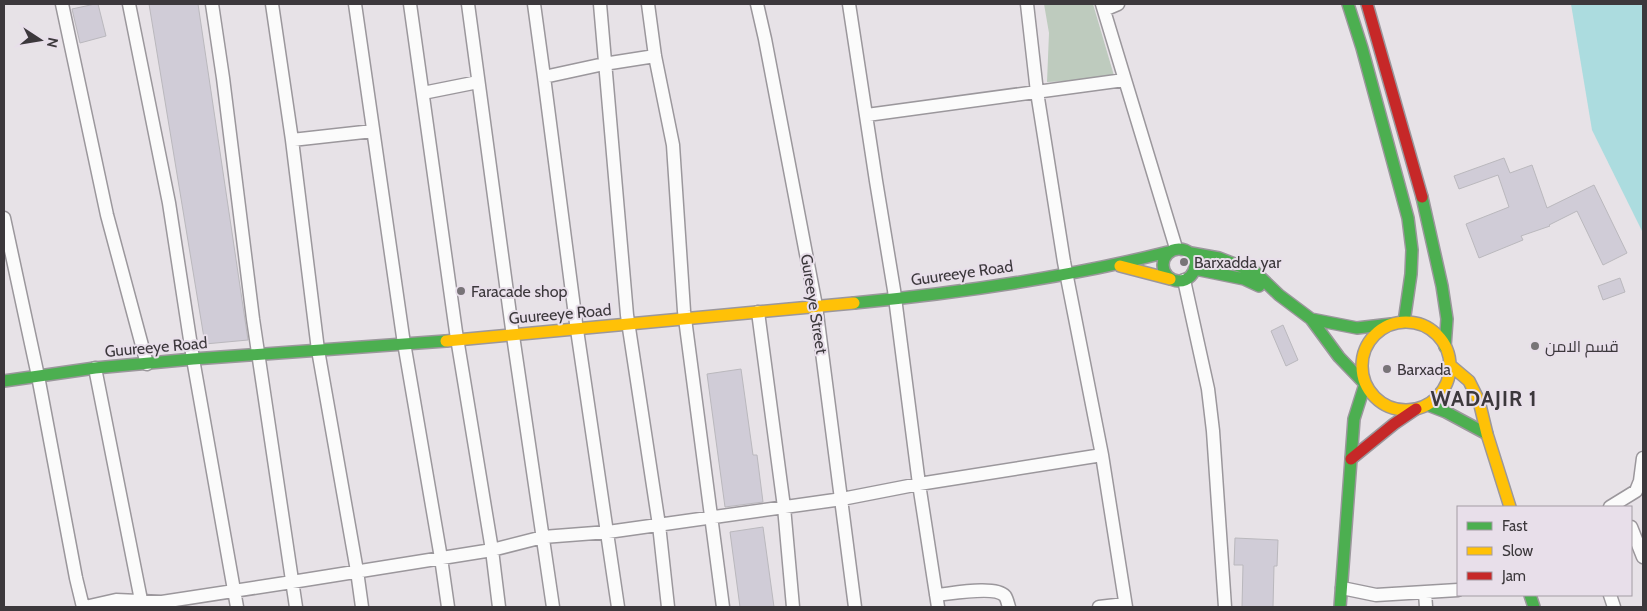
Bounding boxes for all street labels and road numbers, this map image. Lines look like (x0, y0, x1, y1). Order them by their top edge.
street label: Gureeye Street (797, 253, 831, 356)
street label: Guureeye Road (910, 256, 1014, 290)
street label: Guureeye Road (508, 300, 612, 328)
street label: Guureeye Road (104, 333, 208, 361)

